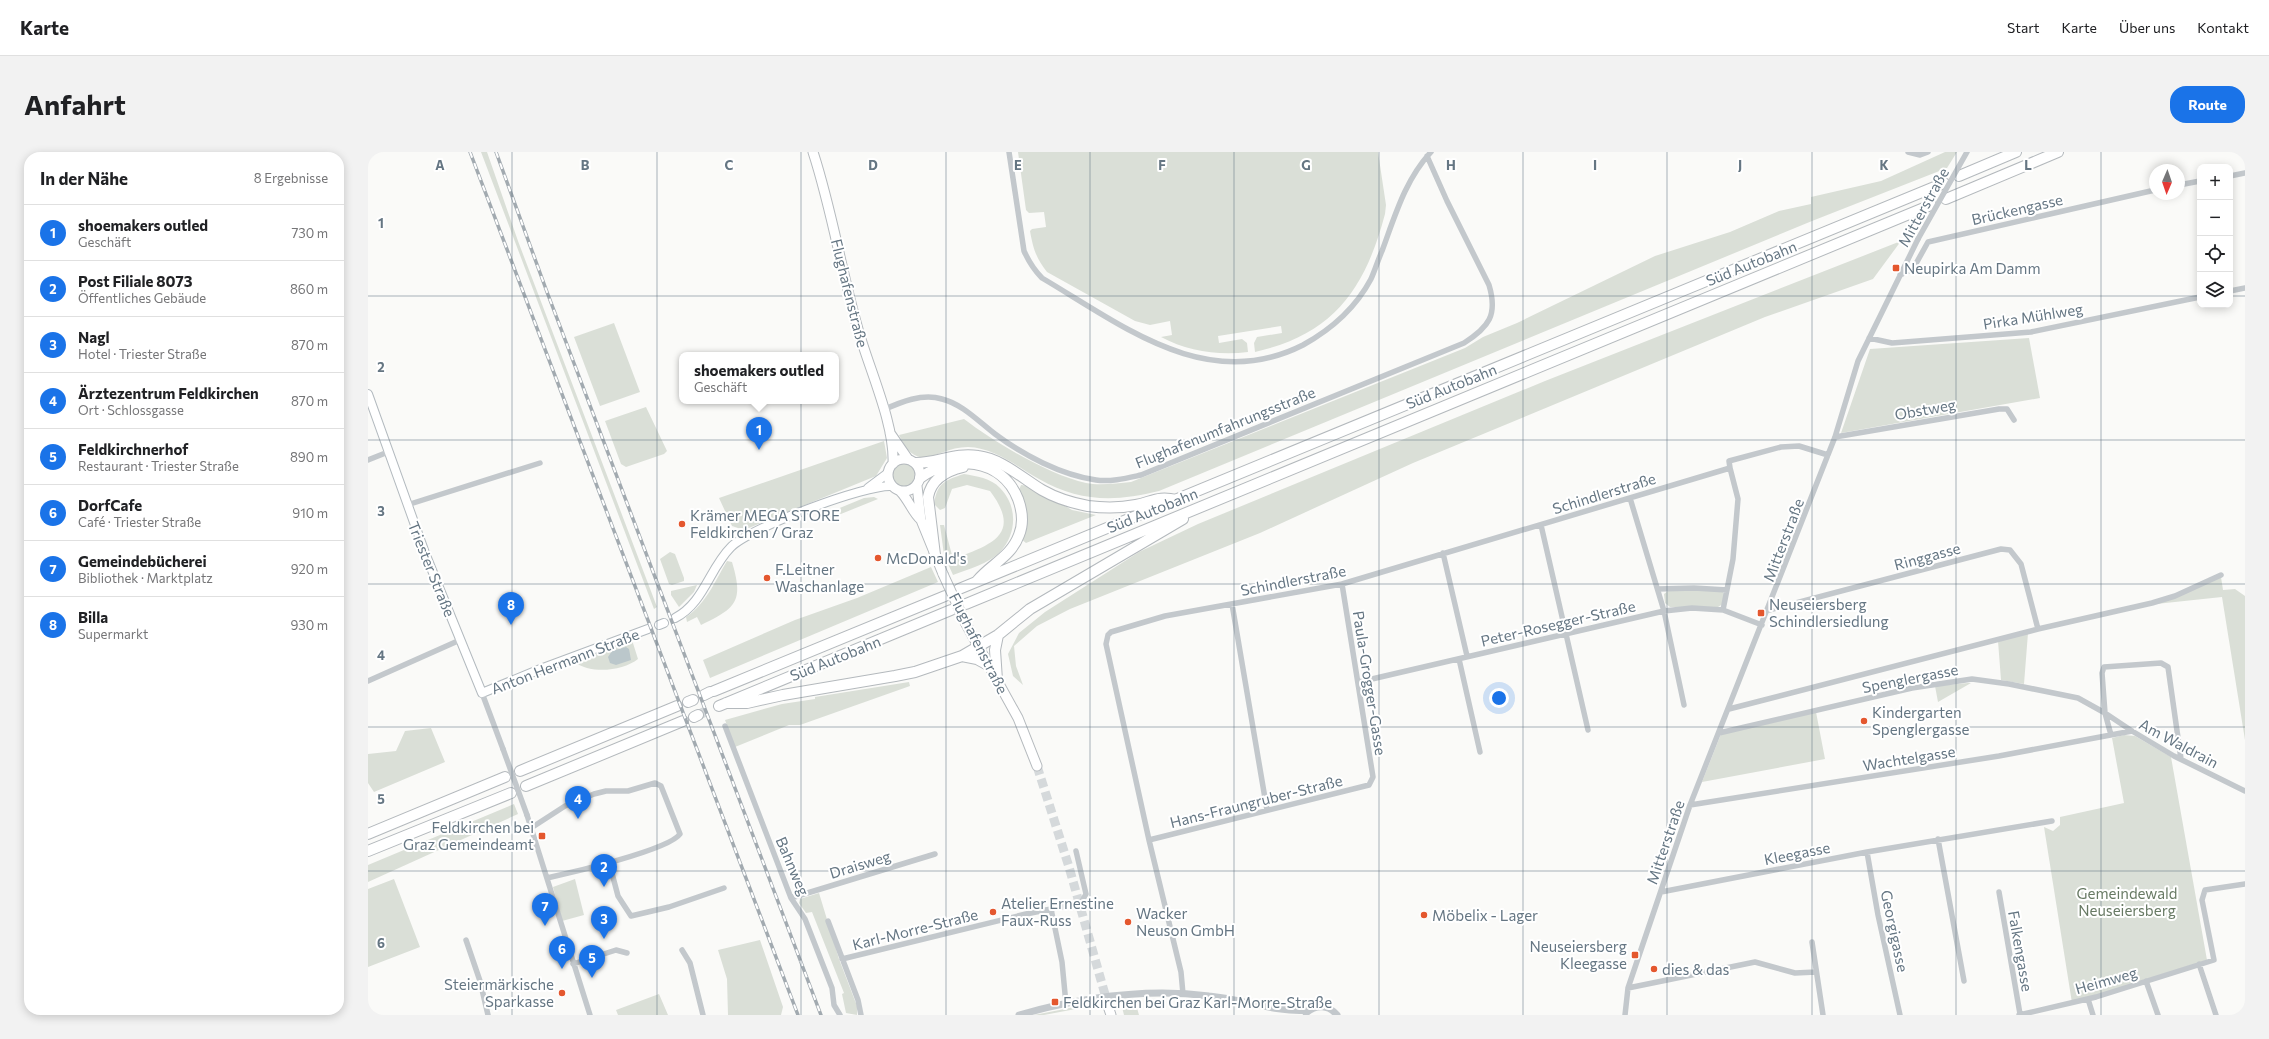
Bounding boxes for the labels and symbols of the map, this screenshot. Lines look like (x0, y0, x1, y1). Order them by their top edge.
text: A (435, 157, 445, 173)
text: B (581, 157, 590, 173)
text: C (725, 157, 734, 173)
text: D (868, 157, 878, 173)
text: E (1014, 157, 1022, 173)
text: F (1158, 157, 1166, 173)
text: G (1301, 157, 1311, 173)
text: H (1446, 157, 1456, 173)
text: I (1593, 157, 1597, 173)
text: J (1738, 157, 1742, 173)
text: K (1879, 157, 1889, 173)
text: L (2024, 157, 2032, 173)
street label: Mitterstraße (1894, 164, 1952, 250)
north arrow (2149, 164, 2185, 200)
street label: Brückengasse (1970, 190, 2064, 228)
text: 1 (378, 215, 384, 231)
street label: Flughafenstraße (828, 237, 872, 349)
street label: Süd Autobahn (1703, 237, 1799, 289)
place label: Neupirka Am Damm (1904, 259, 2041, 277)
marker: Neupirka Am Damm (1891, 263, 1901, 273)
street label: Pirka Mühlweg (1982, 299, 2084, 333)
text: 2 (377, 359, 385, 375)
street label: Süd Autobahn (1403, 360, 1499, 412)
street label: Flughafenumfahrungsstraße (1132, 383, 1318, 471)
street label: Obstweg (1893, 395, 1957, 423)
pin: 1 (746, 417, 772, 450)
street label: Schindlerstraße (1550, 469, 1658, 517)
street label: Süd Autobahn (1104, 484, 1200, 536)
street label: Mitterstraße (1759, 496, 1807, 584)
text: 3 (377, 503, 385, 519)
place label: Krämer MEGA STORE Feldkirchen / Graz (690, 506, 840, 541)
street label: Triester Straße (405, 519, 459, 619)
marker: Krämer MEGA STORE Feldkirchen / Graz (677, 519, 687, 529)
street label: Ringgasse (1892, 538, 1962, 573)
place label: McDonald's (886, 549, 967, 567)
marker: McDonald's (873, 553, 883, 563)
place label: F.Leitner Waschanlage (775, 560, 864, 595)
street label: Schindlerstraße (1239, 561, 1347, 599)
marker: F.Leitner Waschanlage (762, 573, 772, 583)
street label: Flughafenstraße (946, 589, 1012, 697)
pin: 8 (498, 592, 524, 625)
place label: Neuseiersberg Schindlersiedlung (1769, 595, 1889, 630)
street label: Peter-Rosegger-Straße (1479, 596, 1637, 650)
marker: Neuseiersberg Schindlersiedlung (1756, 608, 1766, 618)
street label: Paula-Grogger-Gasse (1350, 609, 1390, 757)
street label: Anton Hermann Straße (488, 624, 642, 698)
street label: Süd Autobahn (787, 632, 883, 684)
text: 4 (377, 647, 385, 663)
street label: Spenglergasse (1860, 660, 1960, 696)
your location (1489, 688, 1509, 708)
place label: Kindergarten Spenglergasse (1872, 703, 1970, 738)
street label: Am Waldrain (2136, 715, 2222, 771)
marker: Kindergarten Spenglergasse (1859, 716, 1869, 726)
street label: Wachtelgasse (1861, 742, 1957, 774)
street label: Hans-Fraungruber-Straße (1168, 771, 1344, 831)
pin: 4 (565, 786, 591, 819)
text: 5 (377, 791, 385, 807)
street label: Mitterstraße (1642, 798, 1688, 886)
place label: Feldkirchen bei Graz Gemeindeamt (403, 818, 534, 853)
marker: Feldkirchen bei Graz Gemeindeamt (537, 831, 547, 841)
street label: Bahnweg (773, 834, 813, 898)
street label: Kleegasse (1762, 838, 1832, 868)
street label: Draisweg (827, 846, 893, 882)
pin: 2 (591, 854, 617, 887)
park label: Gemeindewald Neuseiersberg (2077, 884, 2177, 919)
street label: Georgigasse (1878, 888, 1912, 974)
pin: 7 (532, 893, 558, 926)
place label: Atelier Ernestine Faux-Russ (1001, 894, 1114, 929)
place label: Wacker Neuson GmbH (1136, 904, 1235, 939)
street label: Karl-Morre-Straße (850, 905, 980, 953)
pin: 3 (591, 906, 617, 939)
place label: Möbelix - Lager (1432, 906, 1538, 924)
marker: Atelier Ernestine Faux-Russ (988, 907, 998, 917)
street label: Falkengasse (2005, 909, 2037, 993)
marker: Möbelix - Lager (1419, 910, 1429, 920)
marker: Wacker Neuson GmbH (1123, 917, 1133, 927)
text: 6 (377, 935, 385, 951)
pin: 6 (549, 936, 575, 969)
place label: Neuseiersberg Kleegasse (1529, 937, 1627, 972)
pin: 5 (579, 945, 605, 978)
marker: Neuseiersberg Kleegasse (1630, 950, 1640, 960)
place label: dies & das (1662, 960, 1730, 978)
street label: Heimweg (2073, 963, 2139, 997)
marker: dies & das (1649, 964, 1659, 974)
place label: Steiermärkische Sparkasse (444, 975, 554, 1010)
marker: Steiermärkische Sparkasse (557, 988, 567, 998)
place label: Feldkirchen bei Graz Karl-Morre-Straße (1063, 993, 1332, 1011)
marker: Feldkirchen bei Graz Karl-Morre-Straße (1050, 997, 1060, 1007)

